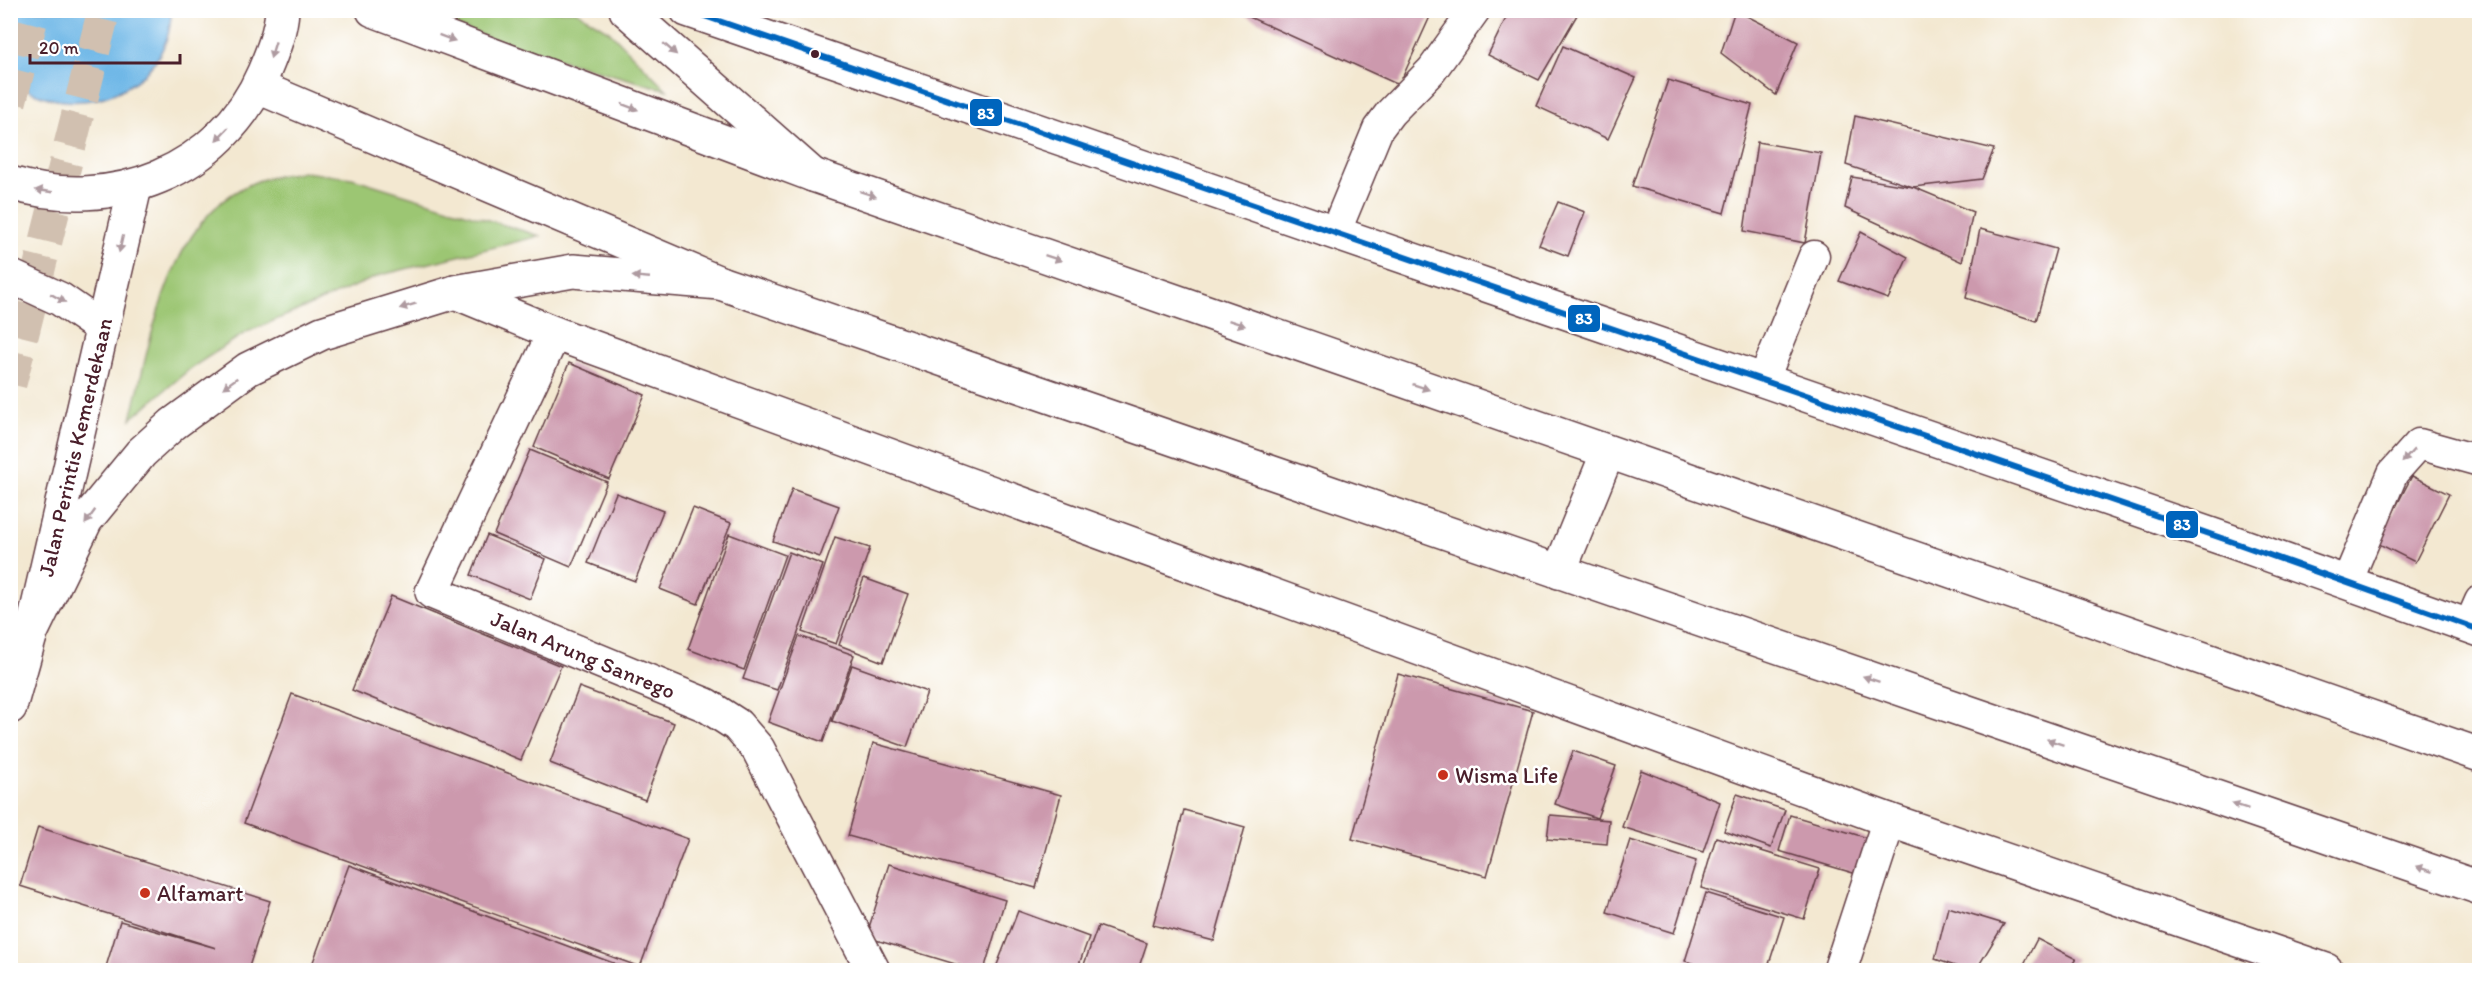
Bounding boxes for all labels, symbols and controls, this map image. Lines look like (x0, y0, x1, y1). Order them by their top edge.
scale bar (30, 27, 180, 65)
one-way arrow (438, 34, 456, 44)
text: 20 m (39, 37, 79, 59)
one-way arrow (267, 41, 277, 59)
one-way arrow (662, 42, 677, 55)
unlabelled marker (809, 48, 821, 60)
line badge: 83 (969, 98, 1003, 127)
one-way arrow (621, 102, 639, 112)
text: 83 (977, 104, 995, 123)
one-way arrow (216, 126, 230, 140)
one-way arrow (35, 186, 54, 195)
one-way arrow (859, 190, 877, 200)
one-way arrow (116, 234, 126, 253)
one-way arrow (1044, 254, 1062, 264)
one-way arrow (631, 272, 650, 281)
one-way arrow (50, 293, 67, 303)
one-way arrow (399, 302, 417, 311)
line badge: 83 (1567, 304, 1601, 333)
text: 83 (1575, 309, 1593, 328)
street label: Jalan Perintis Kemerdekaan (32, 315, 118, 579)
one-way arrow (1228, 318, 1246, 328)
one-way arrow (222, 377, 238, 389)
one-way arrow (1412, 382, 1430, 392)
one-way arrow (2402, 448, 2415, 463)
one-way arrow (84, 508, 96, 524)
line badge: 83 (2165, 510, 2199, 539)
text: 83 (2173, 515, 2191, 534)
street label: Jalan Arung Sanrego (487, 605, 679, 705)
one-way arrow (1862, 673, 1880, 683)
one-way arrow (2046, 737, 2064, 747)
place label: Wisma Life (1455, 762, 1558, 789)
marker: Wisma Life (1436, 768, 1450, 782)
one-way arrow (2231, 800, 2249, 810)
one-way arrow (2415, 864, 2433, 873)
place label: Alfamart (157, 880, 243, 907)
marker: Alfamart (138, 886, 152, 900)

